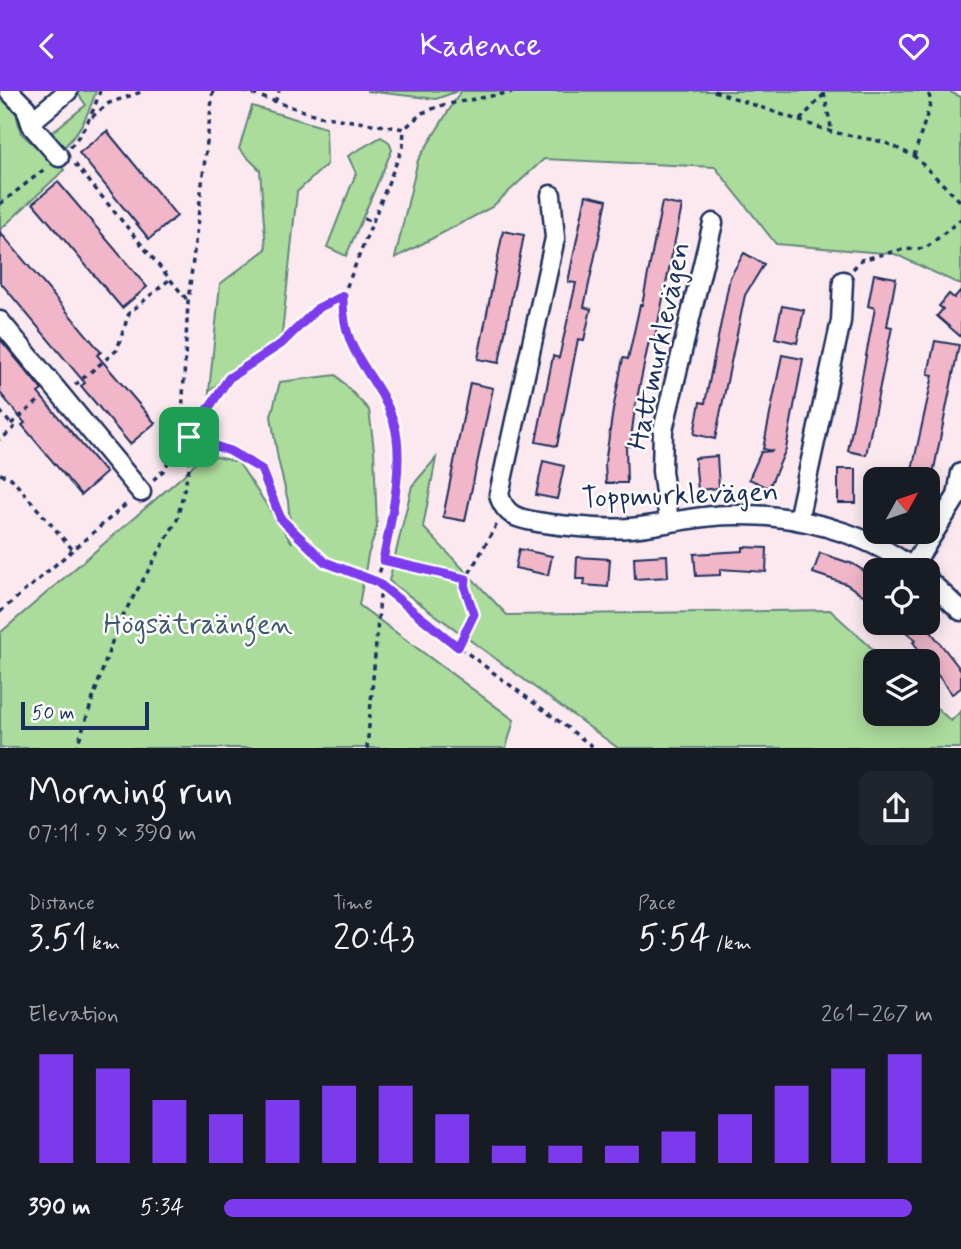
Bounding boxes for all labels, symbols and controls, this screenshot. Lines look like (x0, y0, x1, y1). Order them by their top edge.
text: Kadence (420, 25, 541, 67)
icon: back (28, 27, 66, 65)
icon: heart (895, 27, 933, 65)
street label: Hattmurklevägen (620, 239, 700, 453)
pin (159, 407, 219, 467)
icon: arrive (170, 418, 208, 456)
north arrow (863, 467, 940, 544)
map controls (863, 467, 940, 726)
street label: Toppmurklevägen (581, 474, 779, 518)
button: locate (863, 558, 940, 635)
park label: Högsätraängen (103, 607, 293, 647)
button: layers (863, 649, 940, 726)
scale bar (21, 699, 149, 731)
text: 50 m (32, 701, 75, 726)
text: Morning run (28, 768, 233, 817)
button: share (859, 771, 933, 845)
text: 07:11 · 9 × 390 m (28, 819, 197, 849)
text: Distance (28, 891, 95, 916)
text: Time (333, 891, 373, 916)
text: Pace (638, 891, 676, 916)
text: 3.51 (28, 916, 87, 962)
text: 20:43 (333, 916, 415, 962)
text: 5:54 (638, 916, 711, 962)
text: km (87, 931, 120, 956)
text: /km (711, 931, 752, 956)
text: Elevation (28, 1000, 119, 1030)
text: 261–267 m (821, 1000, 933, 1030)
text: 390 m (28, 1193, 90, 1223)
text: 5:34 (140, 1193, 184, 1223)

